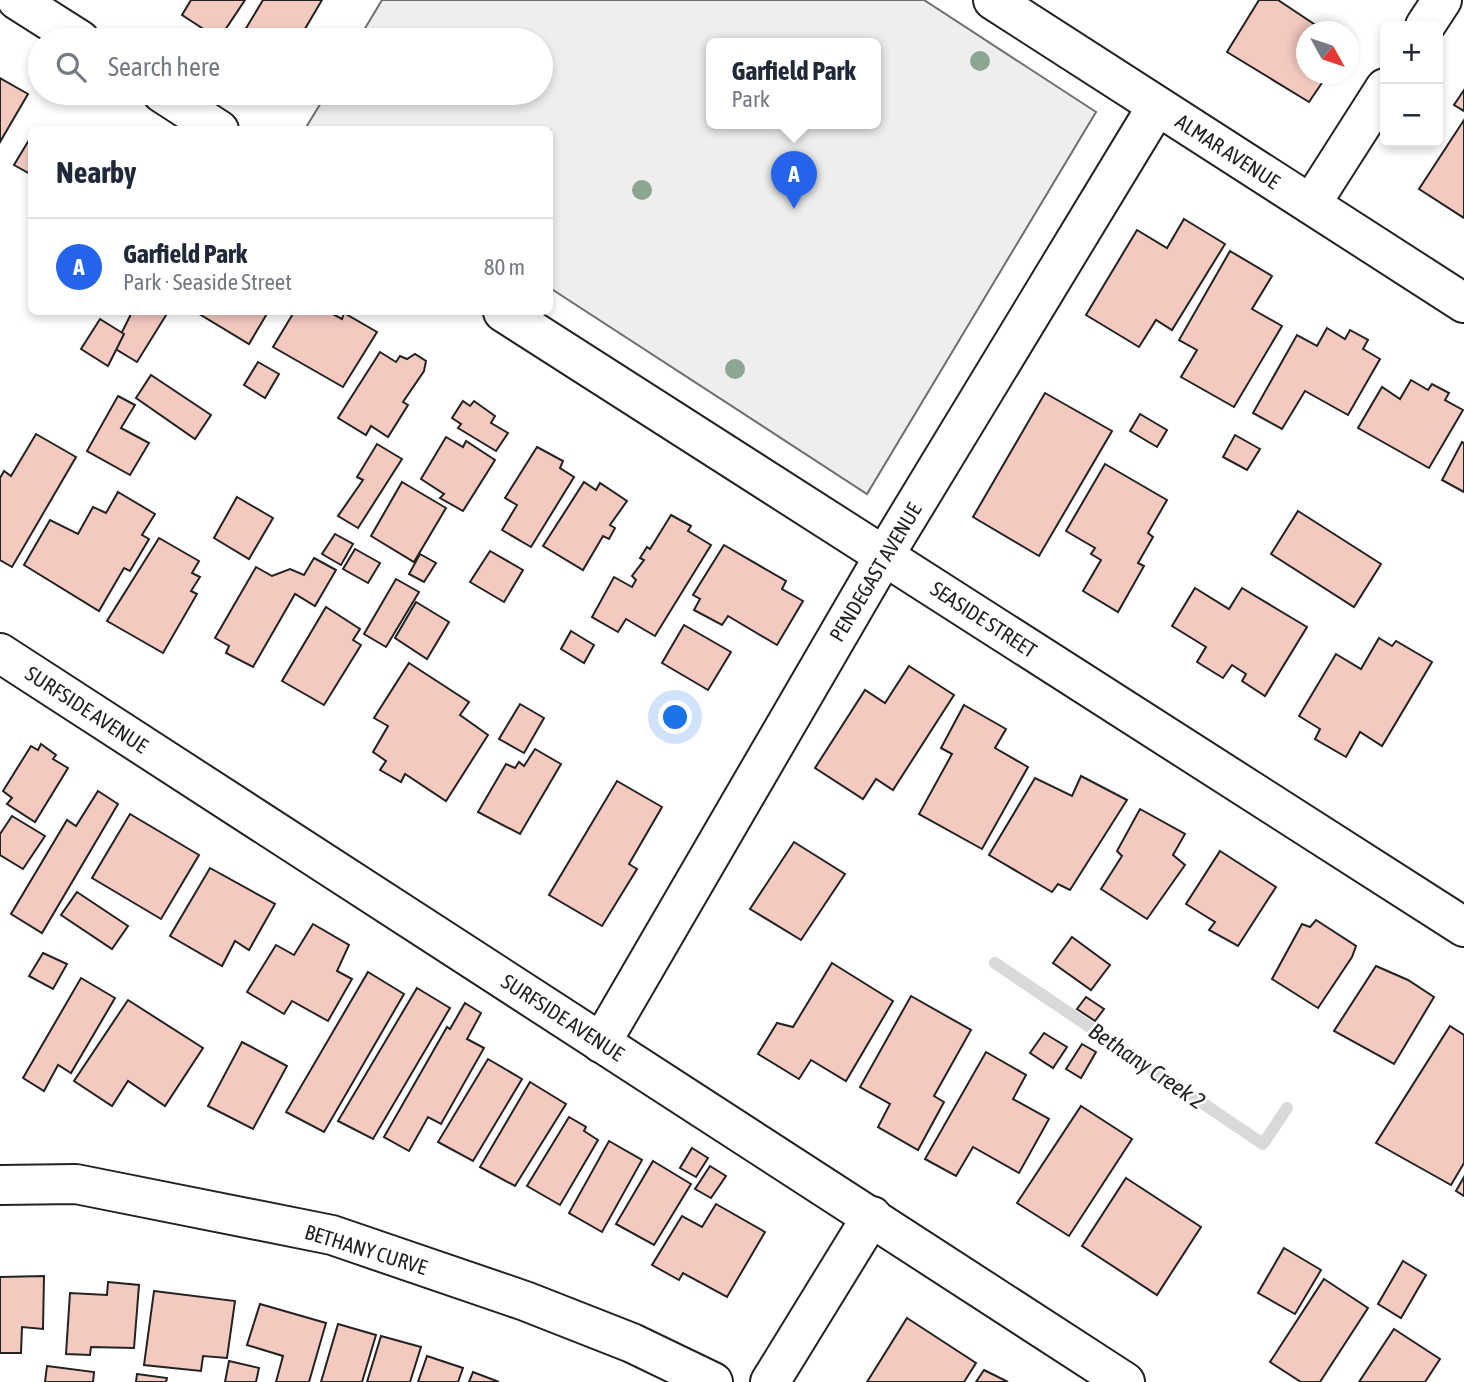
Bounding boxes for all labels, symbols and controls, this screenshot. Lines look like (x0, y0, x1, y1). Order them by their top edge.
north arrow (1296, 21, 1359, 84)
map controls (1380, 21, 1443, 147)
button: + (1380, 21, 1443, 84)
search box (28, 28, 553, 105)
popup (706, 38, 881, 129)
icon: search (52, 48, 90, 86)
text: Search here (108, 52, 220, 82)
text: Garfield Park (731, 56, 856, 86)
button: − (1380, 84, 1443, 147)
text: Park (731, 86, 770, 112)
street label: ALMAR AVENUE (1172, 109, 1284, 193)
pin: A (771, 151, 817, 209)
text: Nearby (56, 155, 136, 189)
text: Garfield Park (123, 239, 247, 269)
text: A (73, 254, 85, 280)
text: 80 m (484, 254, 525, 280)
text: Park · Seaside Street (123, 269, 292, 295)
street label: PENDEGAST AVENUE (824, 498, 926, 646)
street label: SEASIDE STREET (927, 576, 1041, 662)
street label: SURFSIDE AVENUE (21, 661, 153, 757)
your location (658, 700, 692, 734)
street label: SURFSIDE AVENUE (497, 969, 629, 1065)
water label: Bethany Creek 2 (1084, 1018, 1210, 1114)
street label: BETHANY CURVE (302, 1219, 430, 1279)

